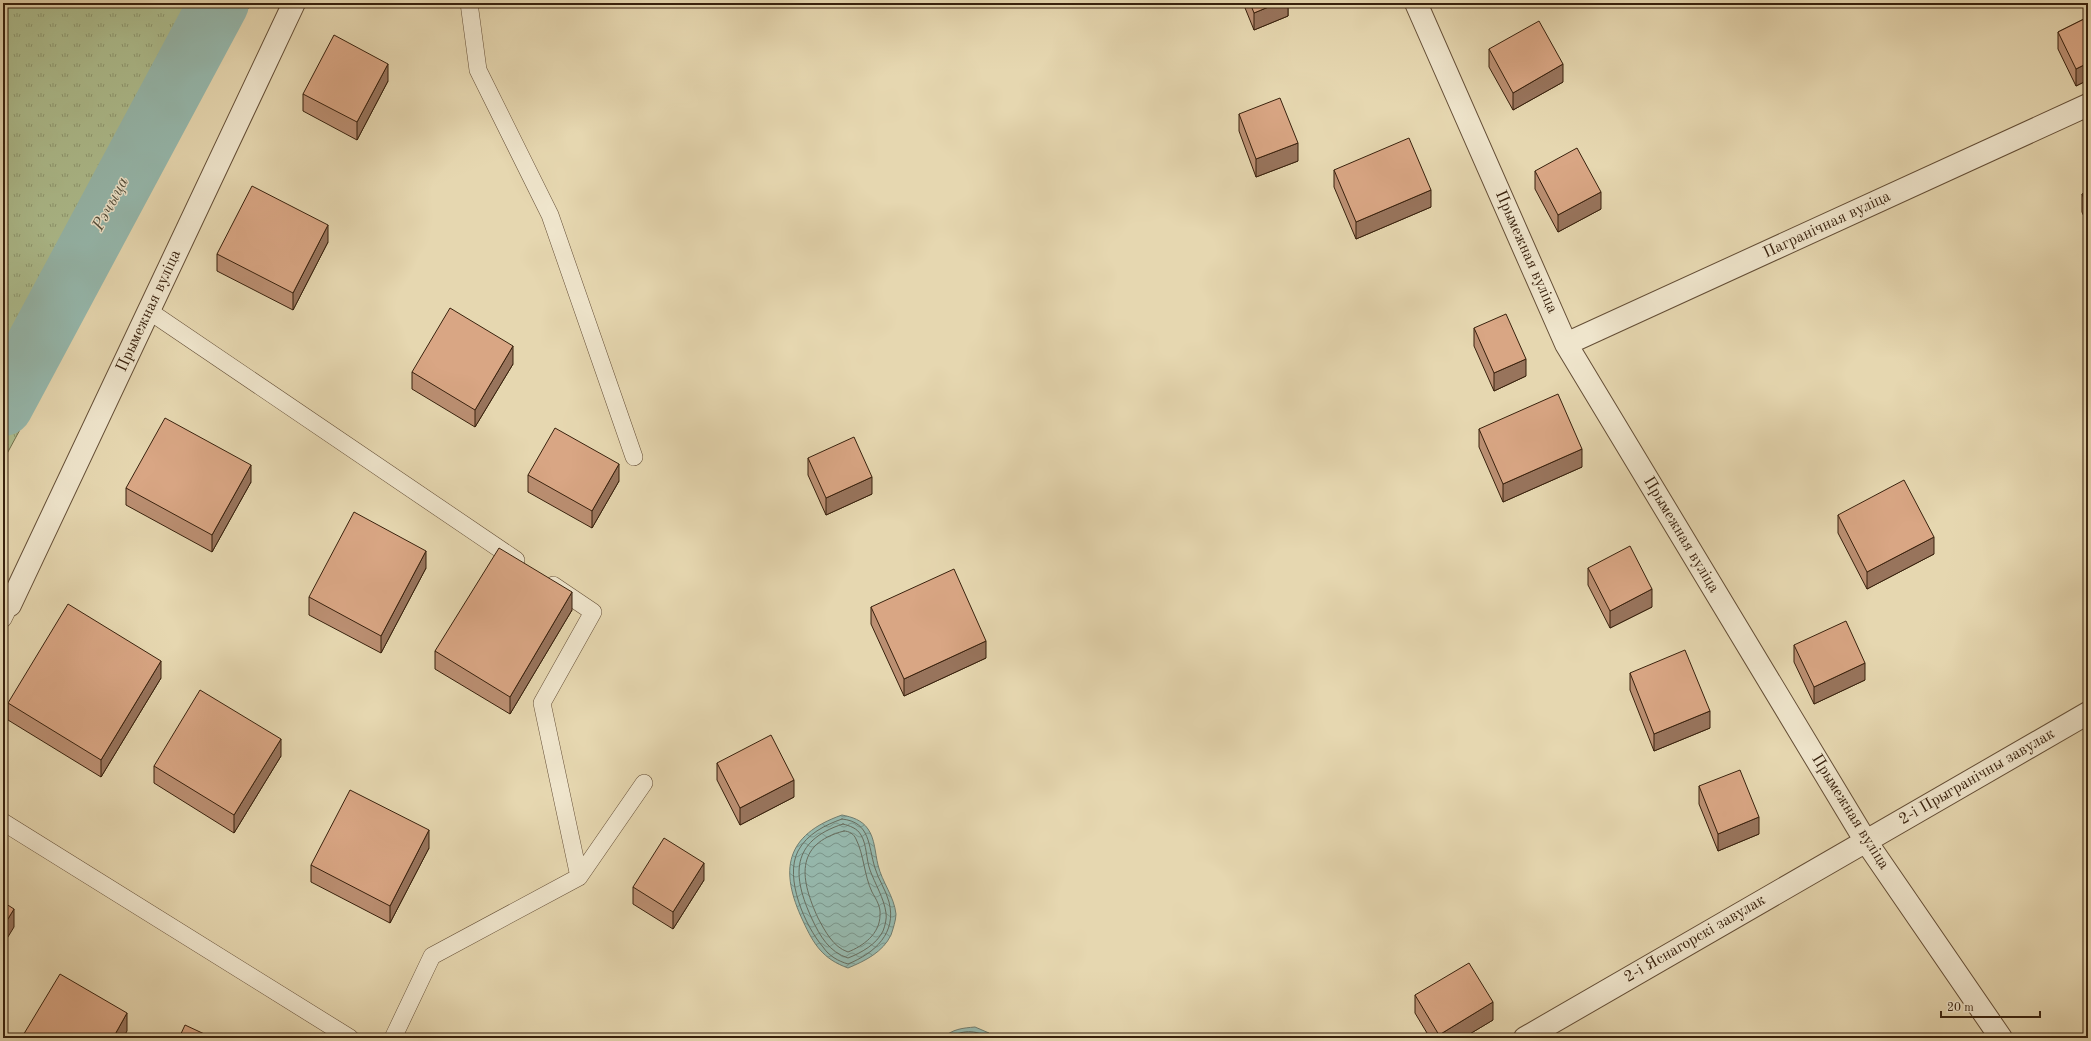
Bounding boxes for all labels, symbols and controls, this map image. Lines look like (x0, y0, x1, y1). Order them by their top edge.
water label: Рэчыца (89, 174, 132, 235)
street label: Прымежная вуліца (1492, 188, 1560, 316)
street label: Пагранічная вуліца (1761, 188, 1893, 262)
street label: Прымежная вуліца (114, 247, 184, 374)
street label: Прымежная вуліца (1640, 474, 1722, 596)
street label: 2-і Прыгранічны завулак (1896, 726, 2058, 828)
street label: Прымежная вуліца (1808, 752, 1892, 872)
street label: 2-і Яснагорскі завулак (1622, 892, 1768, 986)
scale bar (1941, 993, 2040, 1019)
text: 20 m (1947, 1002, 1974, 1014)

